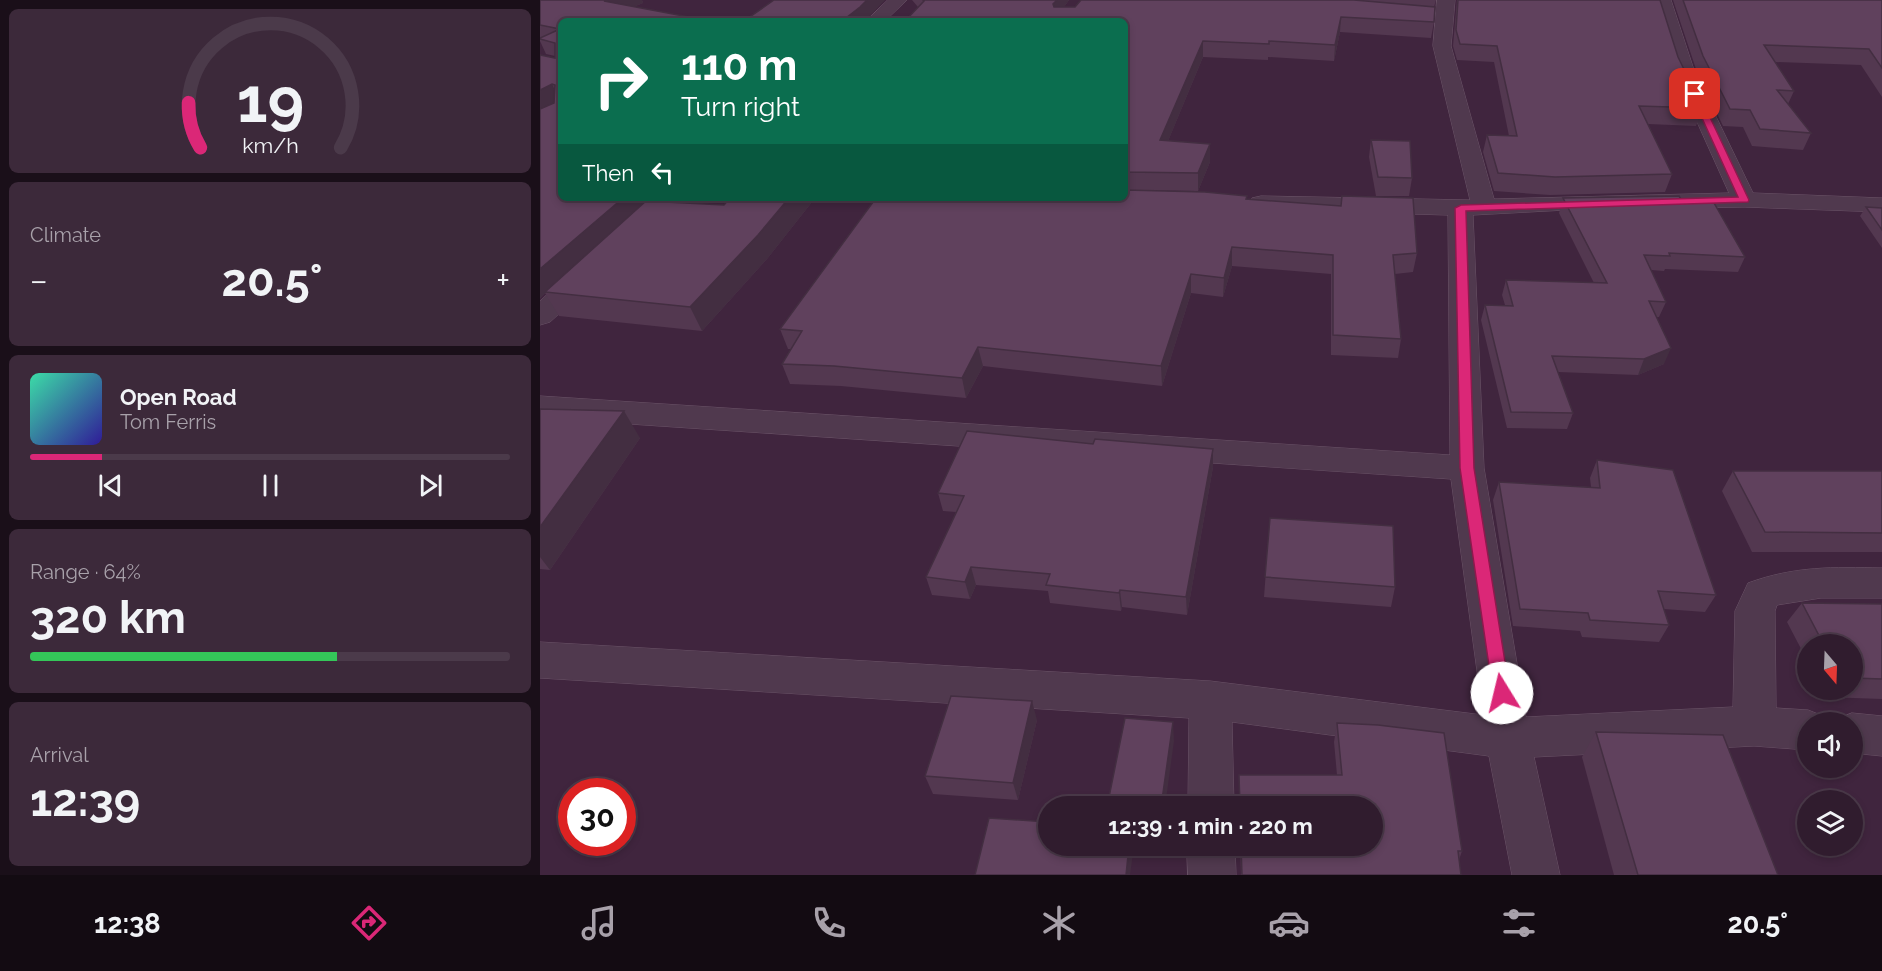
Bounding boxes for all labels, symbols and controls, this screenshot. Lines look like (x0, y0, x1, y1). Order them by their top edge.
text: 110 m (681, 41, 797, 90)
icon: right (582, 42, 660, 120)
text: 19 (236, 63, 304, 137)
pin (1669, 68, 1720, 119)
icon: arrive (1678, 77, 1711, 110)
text: Turn right (681, 91, 800, 122)
text: km/h (242, 133, 298, 158)
icon: left (646, 156, 679, 189)
text: Then (582, 160, 634, 186)
text: Climate (30, 223, 101, 247)
text: 20.5° (222, 254, 322, 307)
text: − (30, 261, 48, 300)
text: + (496, 261, 510, 300)
text: Open Road (120, 384, 237, 410)
text: Tom Ferris (120, 410, 216, 434)
icon: previous (94, 469, 127, 502)
icon: pause (254, 469, 287, 502)
icon: next (414, 469, 447, 502)
text: Range · 64% (30, 560, 141, 584)
text: 320 km (30, 591, 186, 644)
north arrow (1797, 634, 1863, 700)
map controls (1797, 634, 1863, 856)
position arrow (1470, 661, 1534, 725)
button: sound (1797, 712, 1863, 778)
text: Arrival (30, 743, 89, 767)
text: 12:39 (30, 774, 140, 827)
speed limit sign: 30 (558, 778, 636, 856)
button: layers (1797, 790, 1863, 856)
text: 12:39 · 1 min · 220 m (1108, 813, 1313, 839)
icon: directions (348, 902, 390, 944)
icon: music (578, 902, 620, 944)
icon: phone (808, 902, 850, 944)
icon: climate (1038, 902, 1080, 944)
icon: car (1268, 902, 1310, 944)
icon: filters (1498, 902, 1540, 944)
text: 12:38 (94, 908, 161, 939)
text: 20.5° (1727, 908, 1788, 939)

